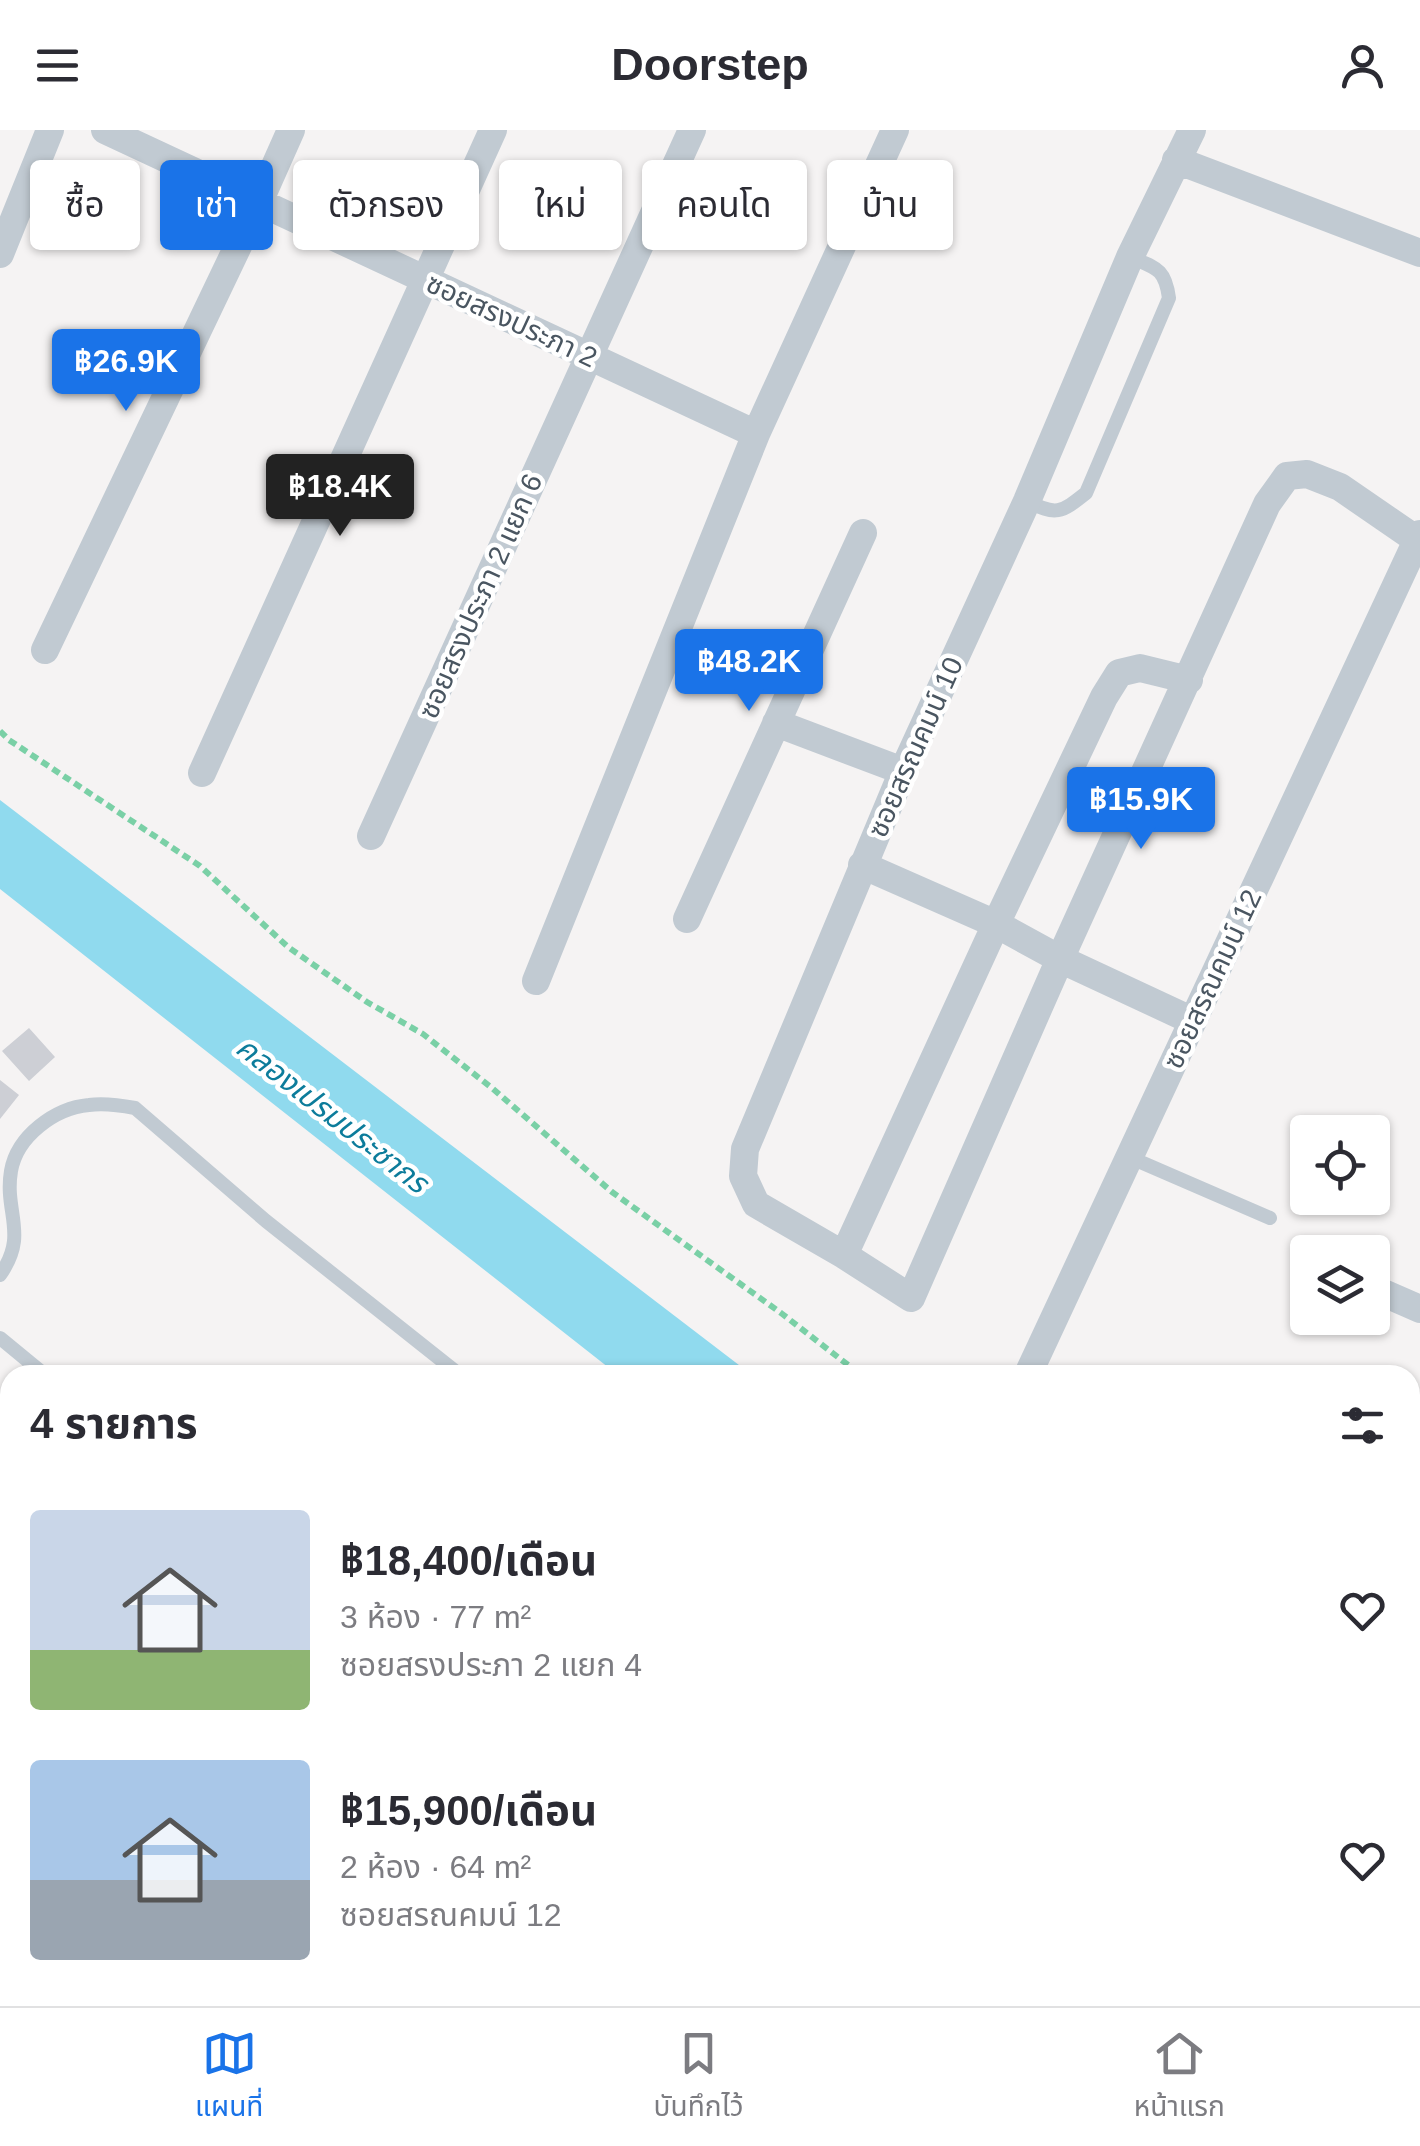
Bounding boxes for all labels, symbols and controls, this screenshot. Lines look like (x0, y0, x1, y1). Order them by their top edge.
icon: menu (30, 38, 85, 93)
icon: person (1335, 38, 1390, 93)
text: Doorstep (611, 39, 809, 90)
chip: ซื้อ (30, 160, 140, 250)
chip: เช่า (160, 160, 273, 250)
chip: ตัวกรอง (293, 160, 479, 250)
chip: ใหม่ (499, 160, 622, 250)
chip: คอนโด (642, 160, 807, 250)
chip: บ้าน (827, 160, 953, 250)
street label: ซอยสรงประภา 2 (422, 267, 602, 374)
pin: ฿26.9K (45, 329, 207, 414)
text: ฿26.9K (74, 343, 178, 379)
pin: ฿18.4K (259, 454, 421, 539)
text: ฿18.4K (288, 468, 392, 504)
street label: ซอยสรงประภา 2 แยก 6 (413, 469, 548, 723)
pin: ฿48.2K (668, 629, 830, 714)
text: ฿48.2K (697, 643, 801, 679)
street label: ซอยสรณคมน์ 10 (862, 652, 969, 842)
pin: ฿15.9K (1060, 767, 1222, 852)
text: ฿15.9K (1089, 781, 1193, 817)
street label: ซอยสรณคมน์ 12 (1157, 885, 1267, 1074)
water label: คลองเปรมประชากร (230, 1030, 436, 1201)
map controls (1290, 1115, 1390, 1335)
button: locate (1290, 1115, 1390, 1215)
button: layers (1290, 1235, 1390, 1335)
icon: filters (1335, 1398, 1390, 1453)
text: 4 รายการ (30, 1400, 197, 1447)
text: ฿18,400/เดือน (340, 1537, 597, 1584)
icon: home (110, 1550, 230, 1670)
icon: heart (1335, 1583, 1390, 1638)
text: 3 ห้อง · 77 m² (340, 1599, 531, 1635)
text: ซอยสรงประภา 2 แยก 4 (340, 1647, 642, 1683)
text: ฿15,900/เดือน (340, 1787, 597, 1834)
icon: home (110, 1800, 230, 1920)
icon: heart (1335, 1833, 1390, 1888)
text: 2 ห้อง · 64 m² (340, 1849, 531, 1885)
text: ซอยสรณคมน์ 12 (340, 1897, 562, 1933)
tab: แผนที่ (195, 2026, 263, 2129)
tab: บันทึกไว้ (654, 2026, 744, 2129)
tab: หน้าแรก (1134, 2026, 1225, 2129)

